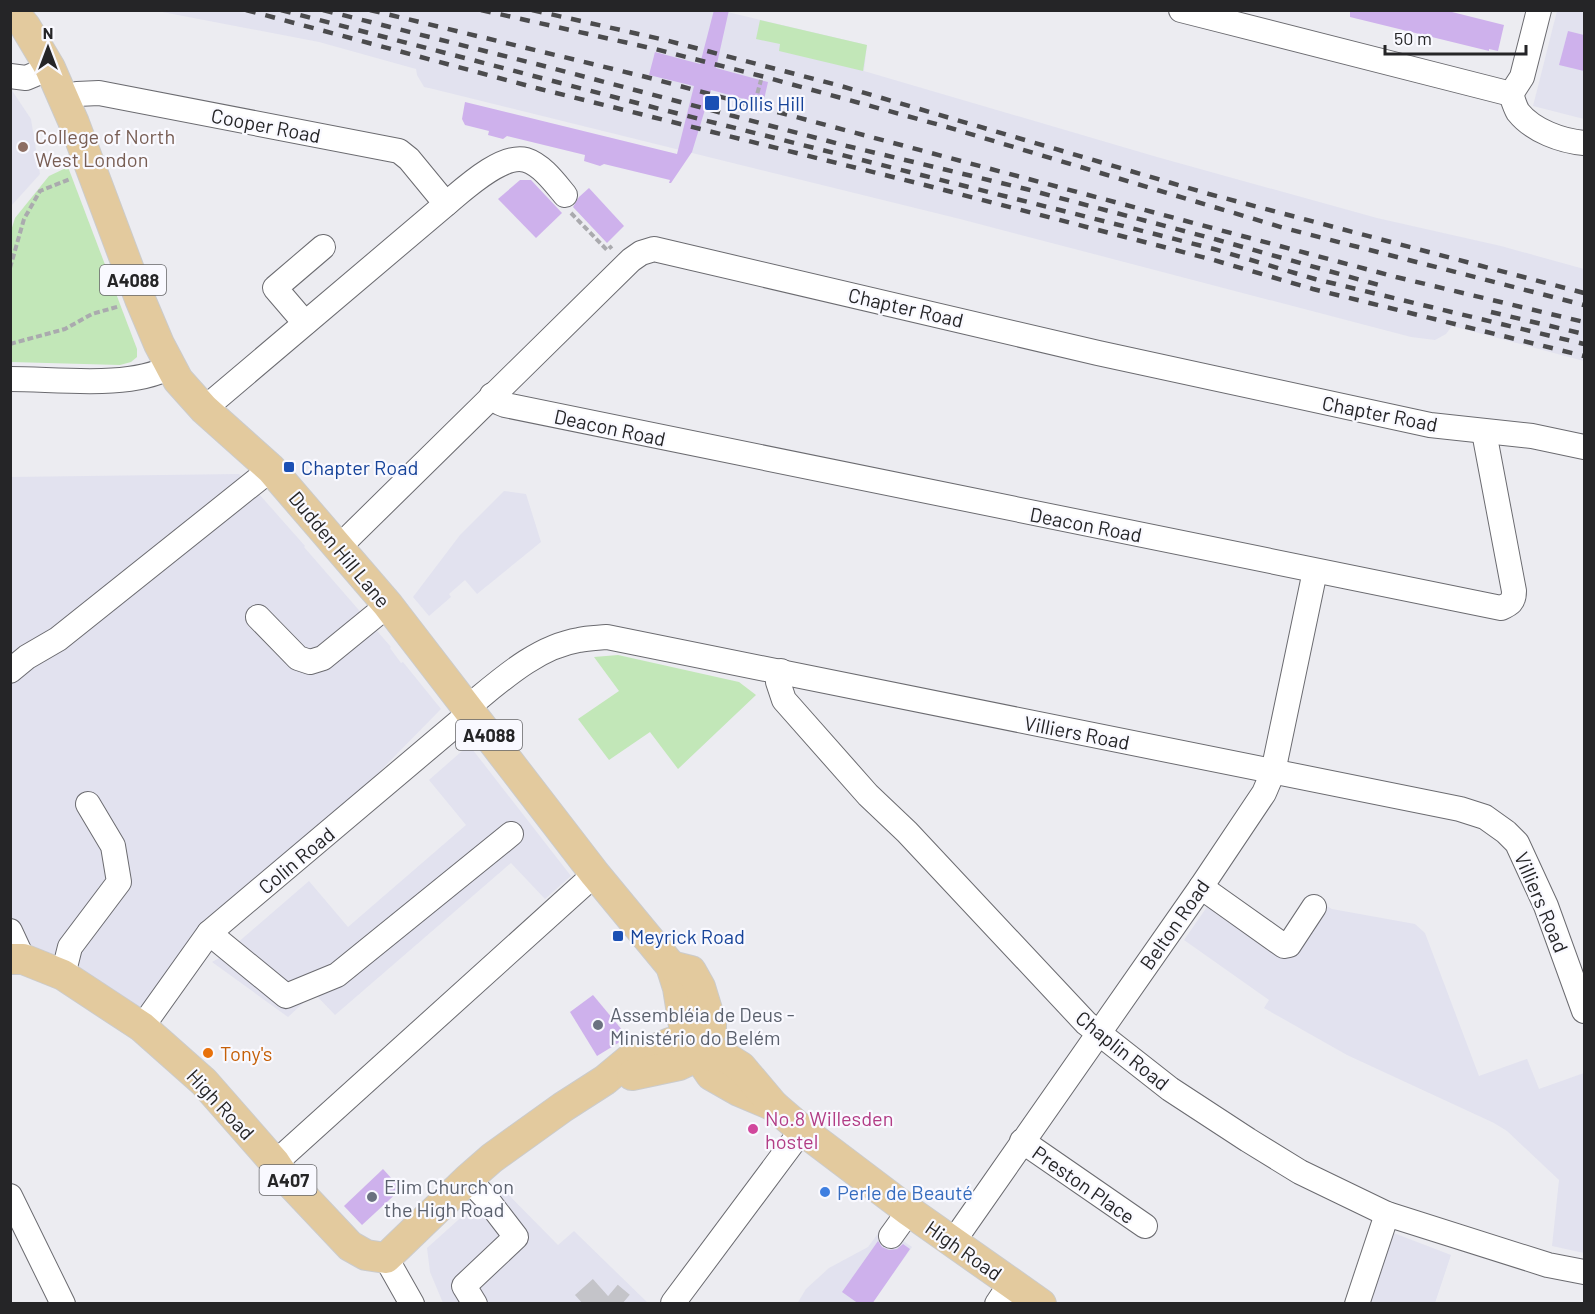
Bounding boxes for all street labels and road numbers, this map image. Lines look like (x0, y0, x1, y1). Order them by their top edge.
street label: Cooper Road (209, 103, 323, 147)
road number: A4088 (100, 265, 166, 295)
street label: Chapter Road (846, 282, 966, 332)
street label: Chapter Road (1320, 390, 1440, 436)
street label: Deacon Road (552, 403, 668, 451)
street label: Dudden Hill Lane (284, 486, 396, 612)
street label: Deacon Road (1028, 501, 1144, 547)
street label: Villiers Road (1022, 710, 1132, 754)
road number: A4088 (456, 720, 522, 750)
street label: Colin Road (253, 821, 339, 899)
street label: Villiers Road (1510, 848, 1574, 956)
street label: Belton Road (1134, 874, 1214, 974)
street label: Chaplin Road (1072, 1005, 1174, 1095)
street label: High Road (182, 1064, 260, 1144)
street label: Preston Place (1028, 1140, 1140, 1228)
road number: A407 (260, 1165, 316, 1195)
street label: High Road (921, 1215, 1007, 1285)

